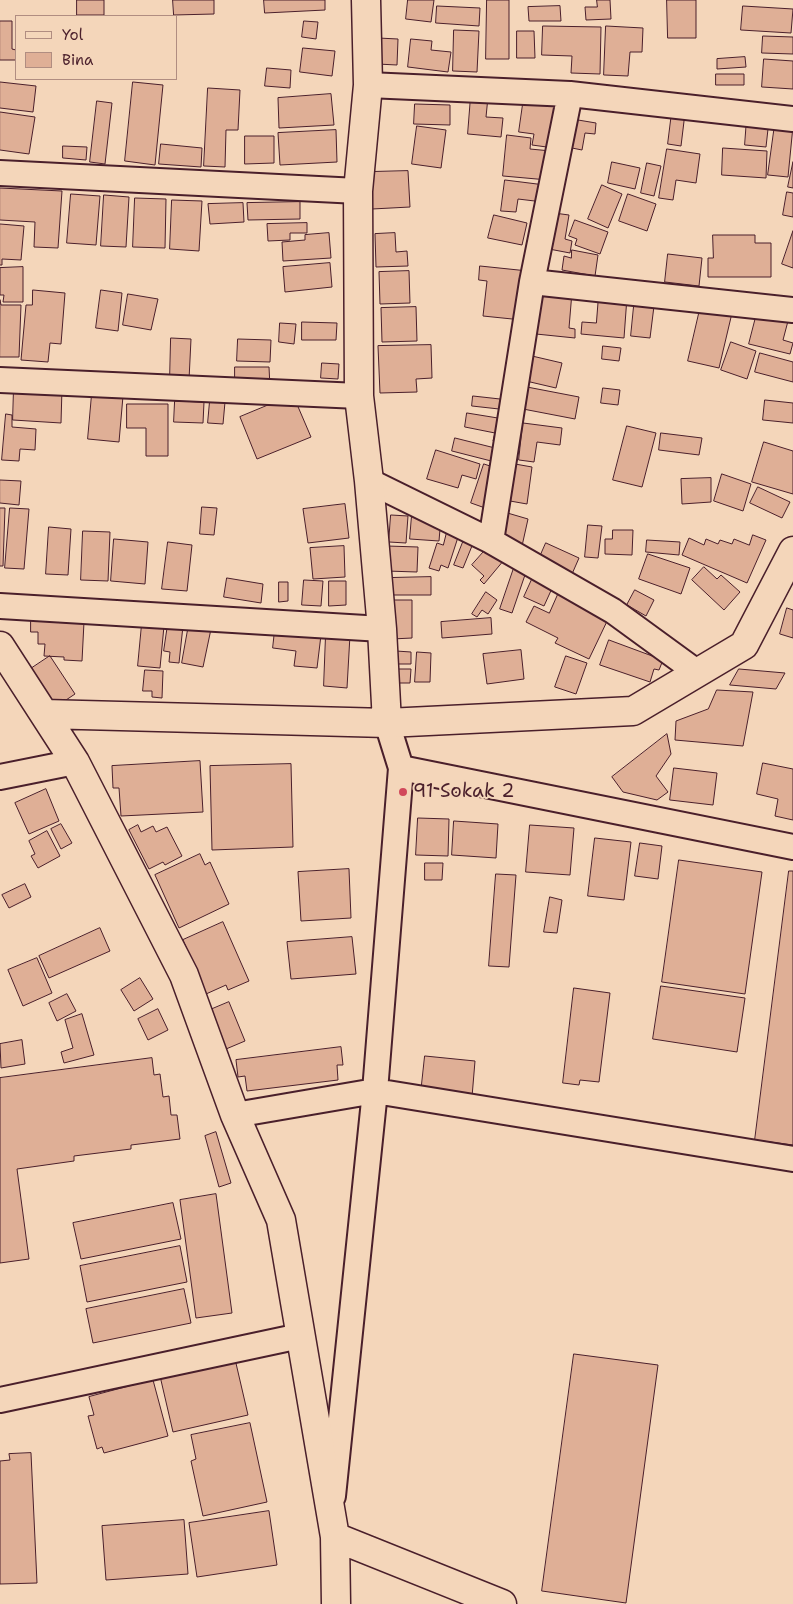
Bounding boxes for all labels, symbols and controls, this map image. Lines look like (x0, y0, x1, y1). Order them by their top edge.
legend (15, 15, 178, 80)
text: Yol (62, 25, 83, 45)
text: Bina (62, 50, 93, 70)
place label: 91 Sokak 2 (413, 781, 515, 803)
marker: 91 Sokak 2 (397, 786, 409, 798)

